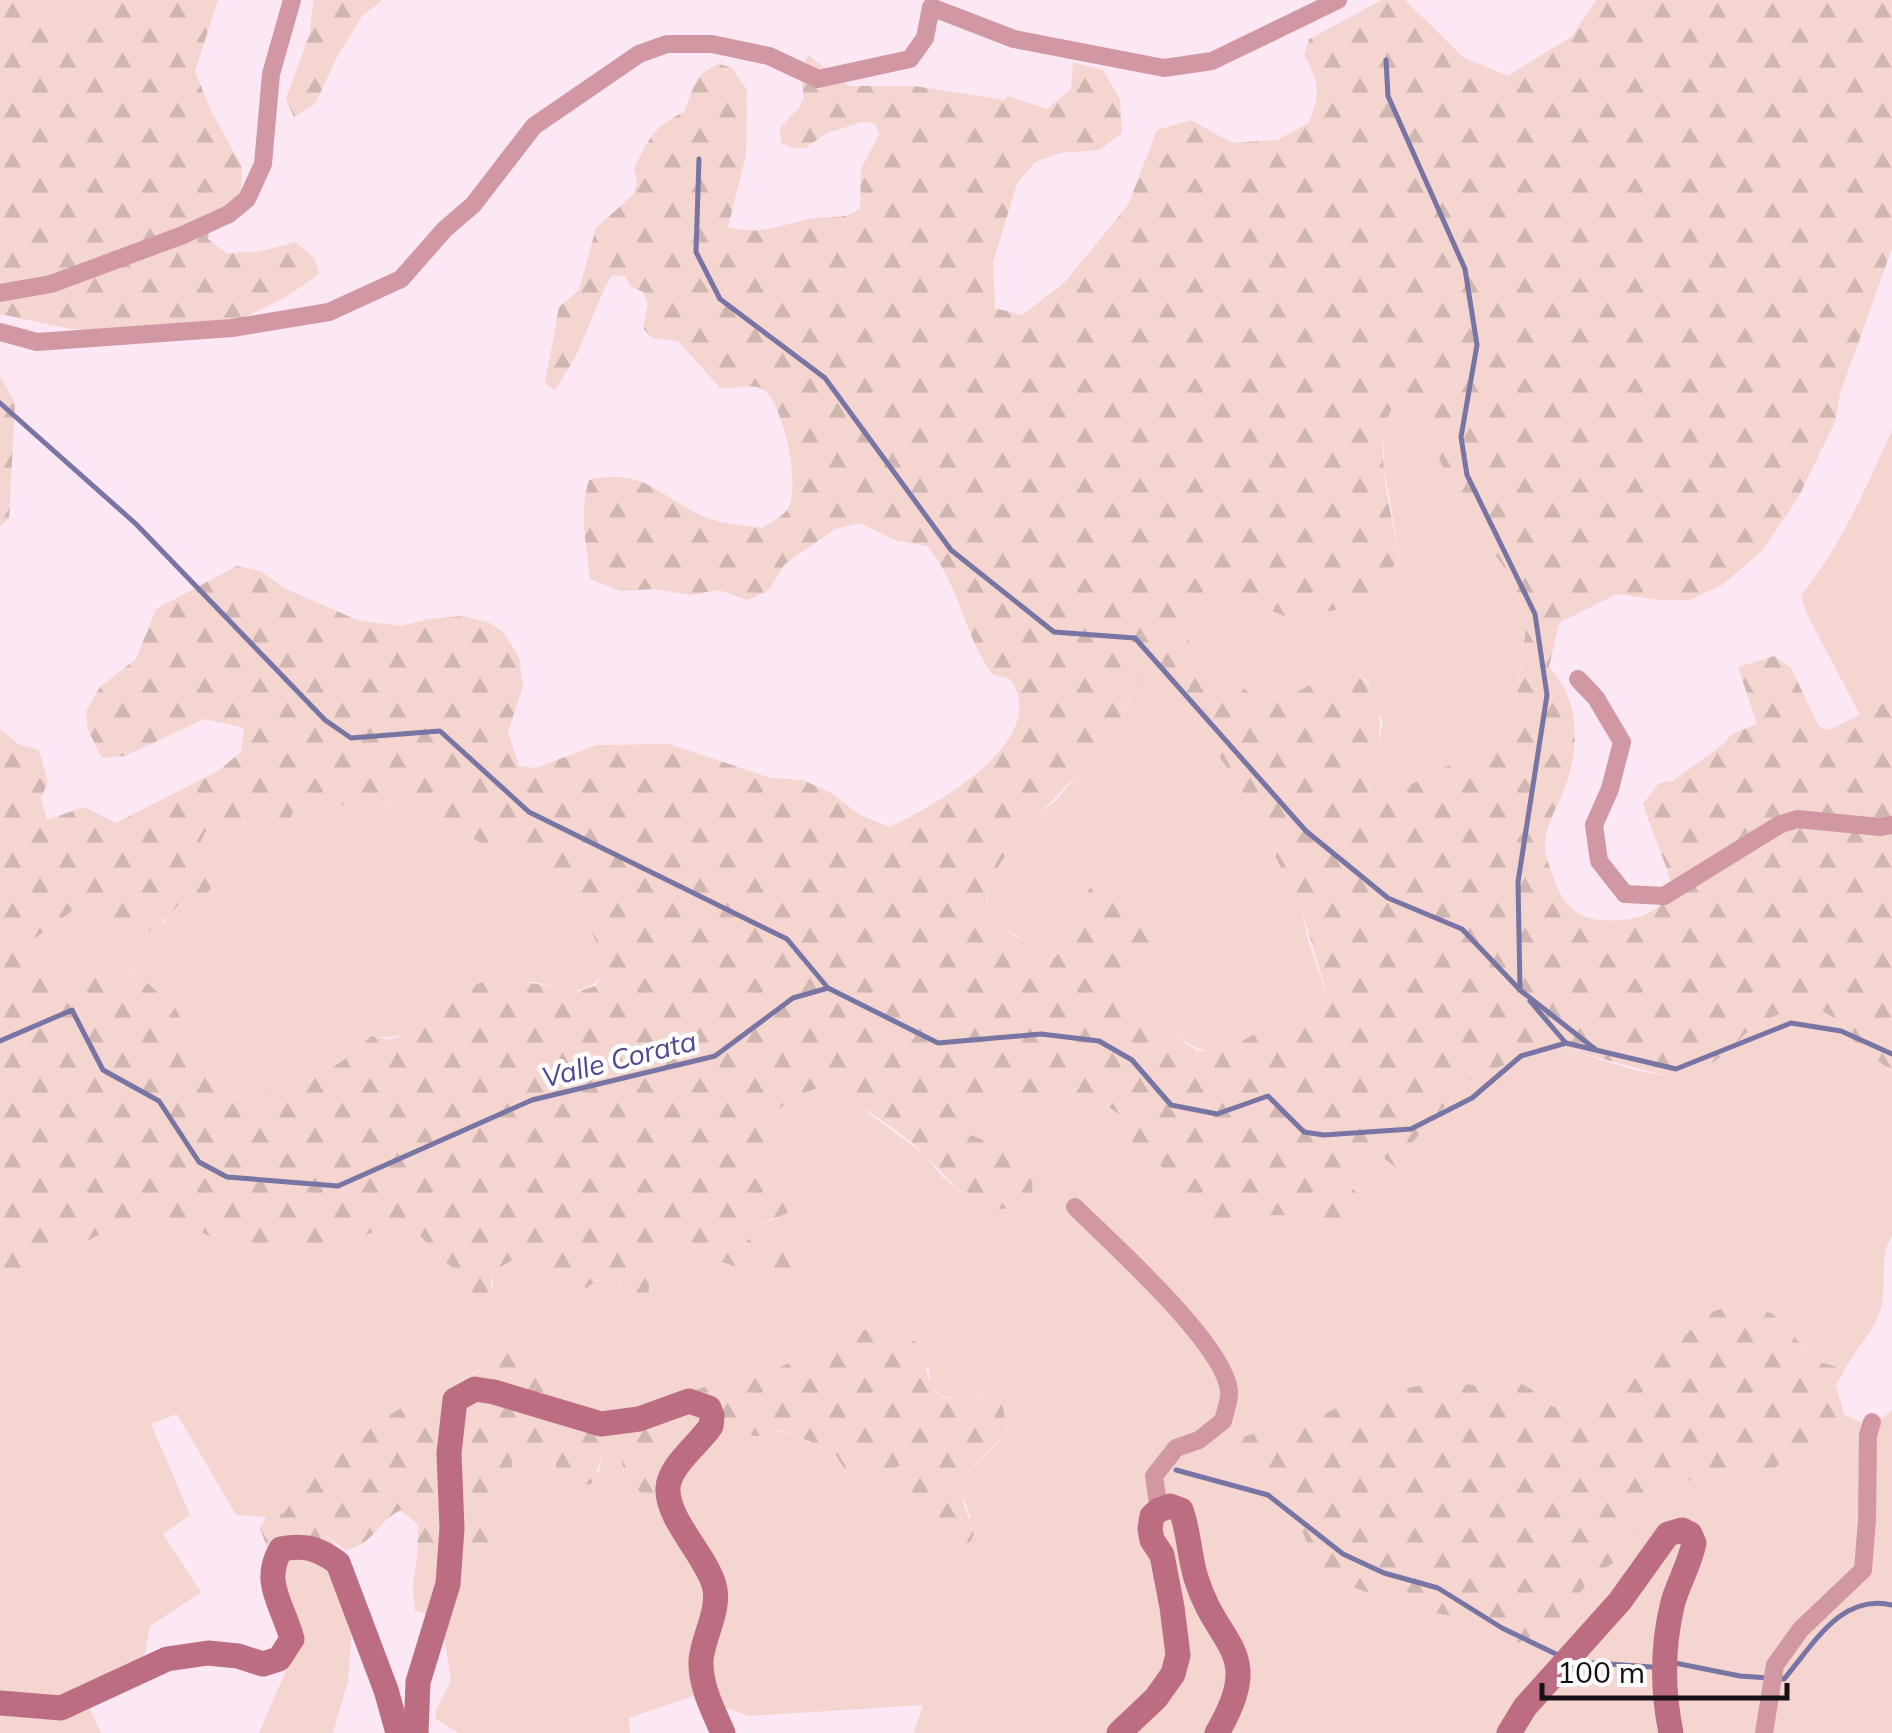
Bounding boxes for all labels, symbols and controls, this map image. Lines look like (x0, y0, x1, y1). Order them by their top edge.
water label: Valle Corata (538, 1022, 700, 1095)
scale bar (1542, 1638, 1787, 1700)
text: 100 m (1557, 1653, 1645, 1691)

